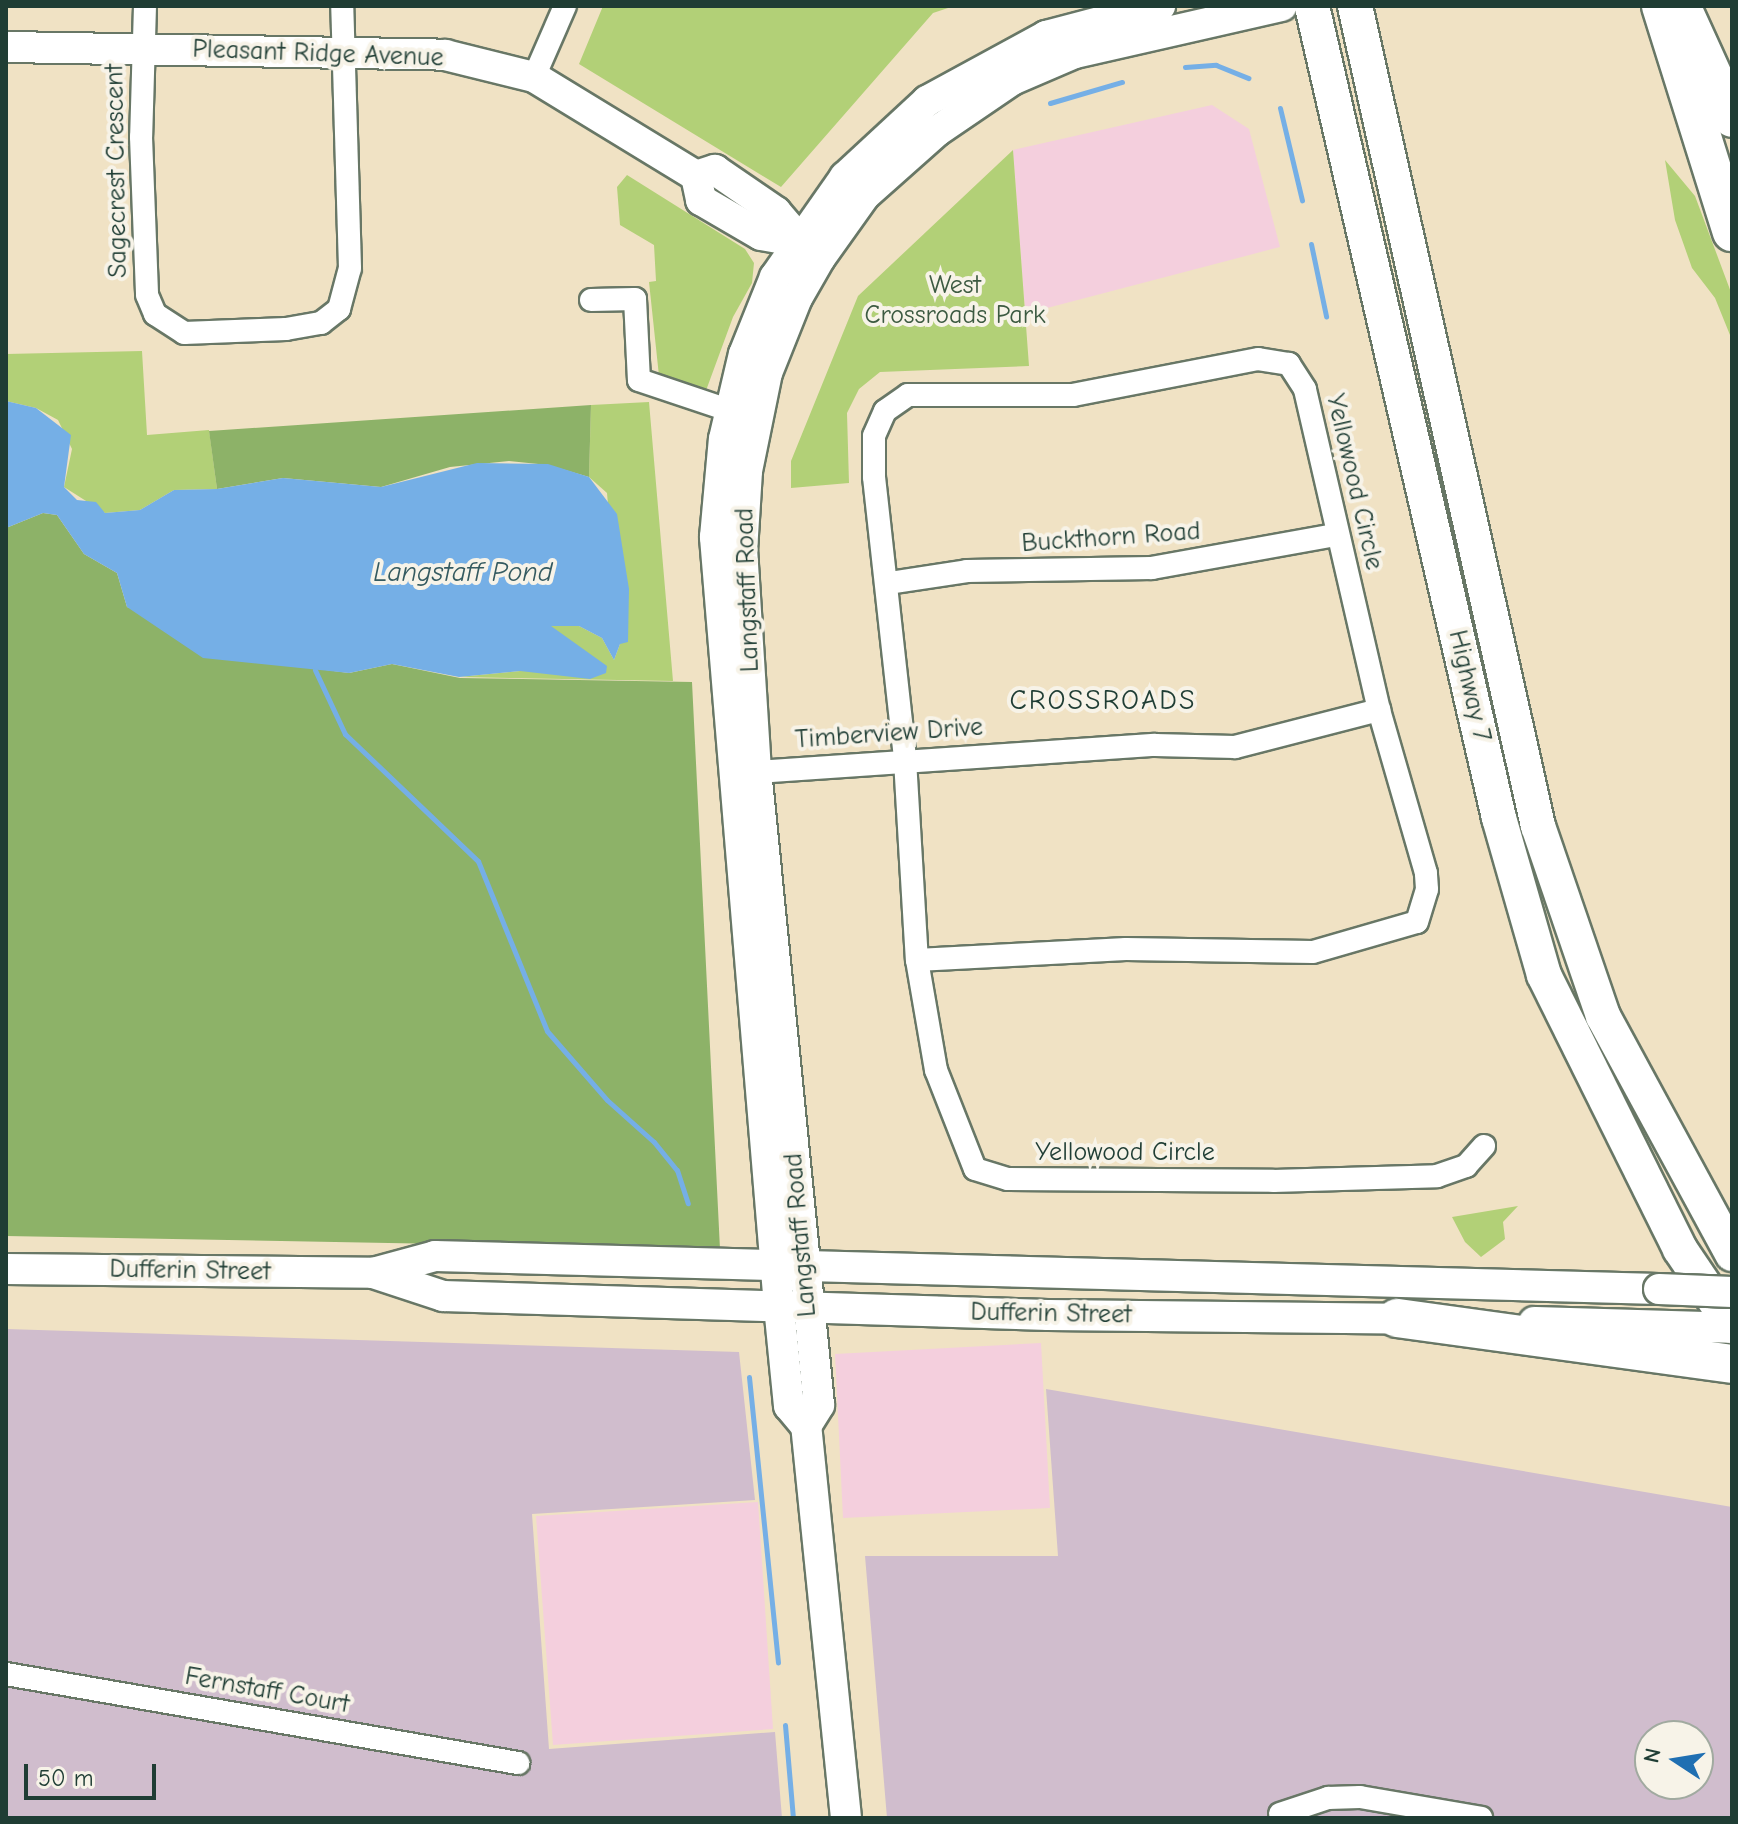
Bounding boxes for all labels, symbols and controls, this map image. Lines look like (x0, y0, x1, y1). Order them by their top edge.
street label: Pleasant Ridge Avenue (192, 34, 444, 74)
street label: Sagecrest Crescent (100, 64, 134, 278)
park label: West Crossroads Park (864, 270, 1046, 332)
street label: Yellowood Circle (1319, 391, 1389, 573)
street label: Langstaff Road (730, 507, 766, 673)
street label: Buckthorn Road (1021, 516, 1201, 560)
water label: Langstaff Pond (373, 555, 553, 589)
street label: Highway 7 (1441, 627, 1497, 745)
district label: CROSSROADS (1010, 683, 1196, 717)
street label: Timberview Drive (794, 712, 984, 756)
street label: Yellowood Circle (1035, 1137, 1215, 1169)
street label: Langstaff Road (778, 1152, 824, 1318)
street label: Dufferin Street (109, 1254, 271, 1288)
street label: Dufferin Street (970, 1297, 1132, 1331)
street label: Fernstaff Court (182, 1661, 352, 1721)
north arrow (1634, 1720, 1714, 1800)
text: N (1638, 1746, 1667, 1765)
scale bar (28, 1748, 160, 1798)
text: 50 m (38, 1764, 94, 1792)

